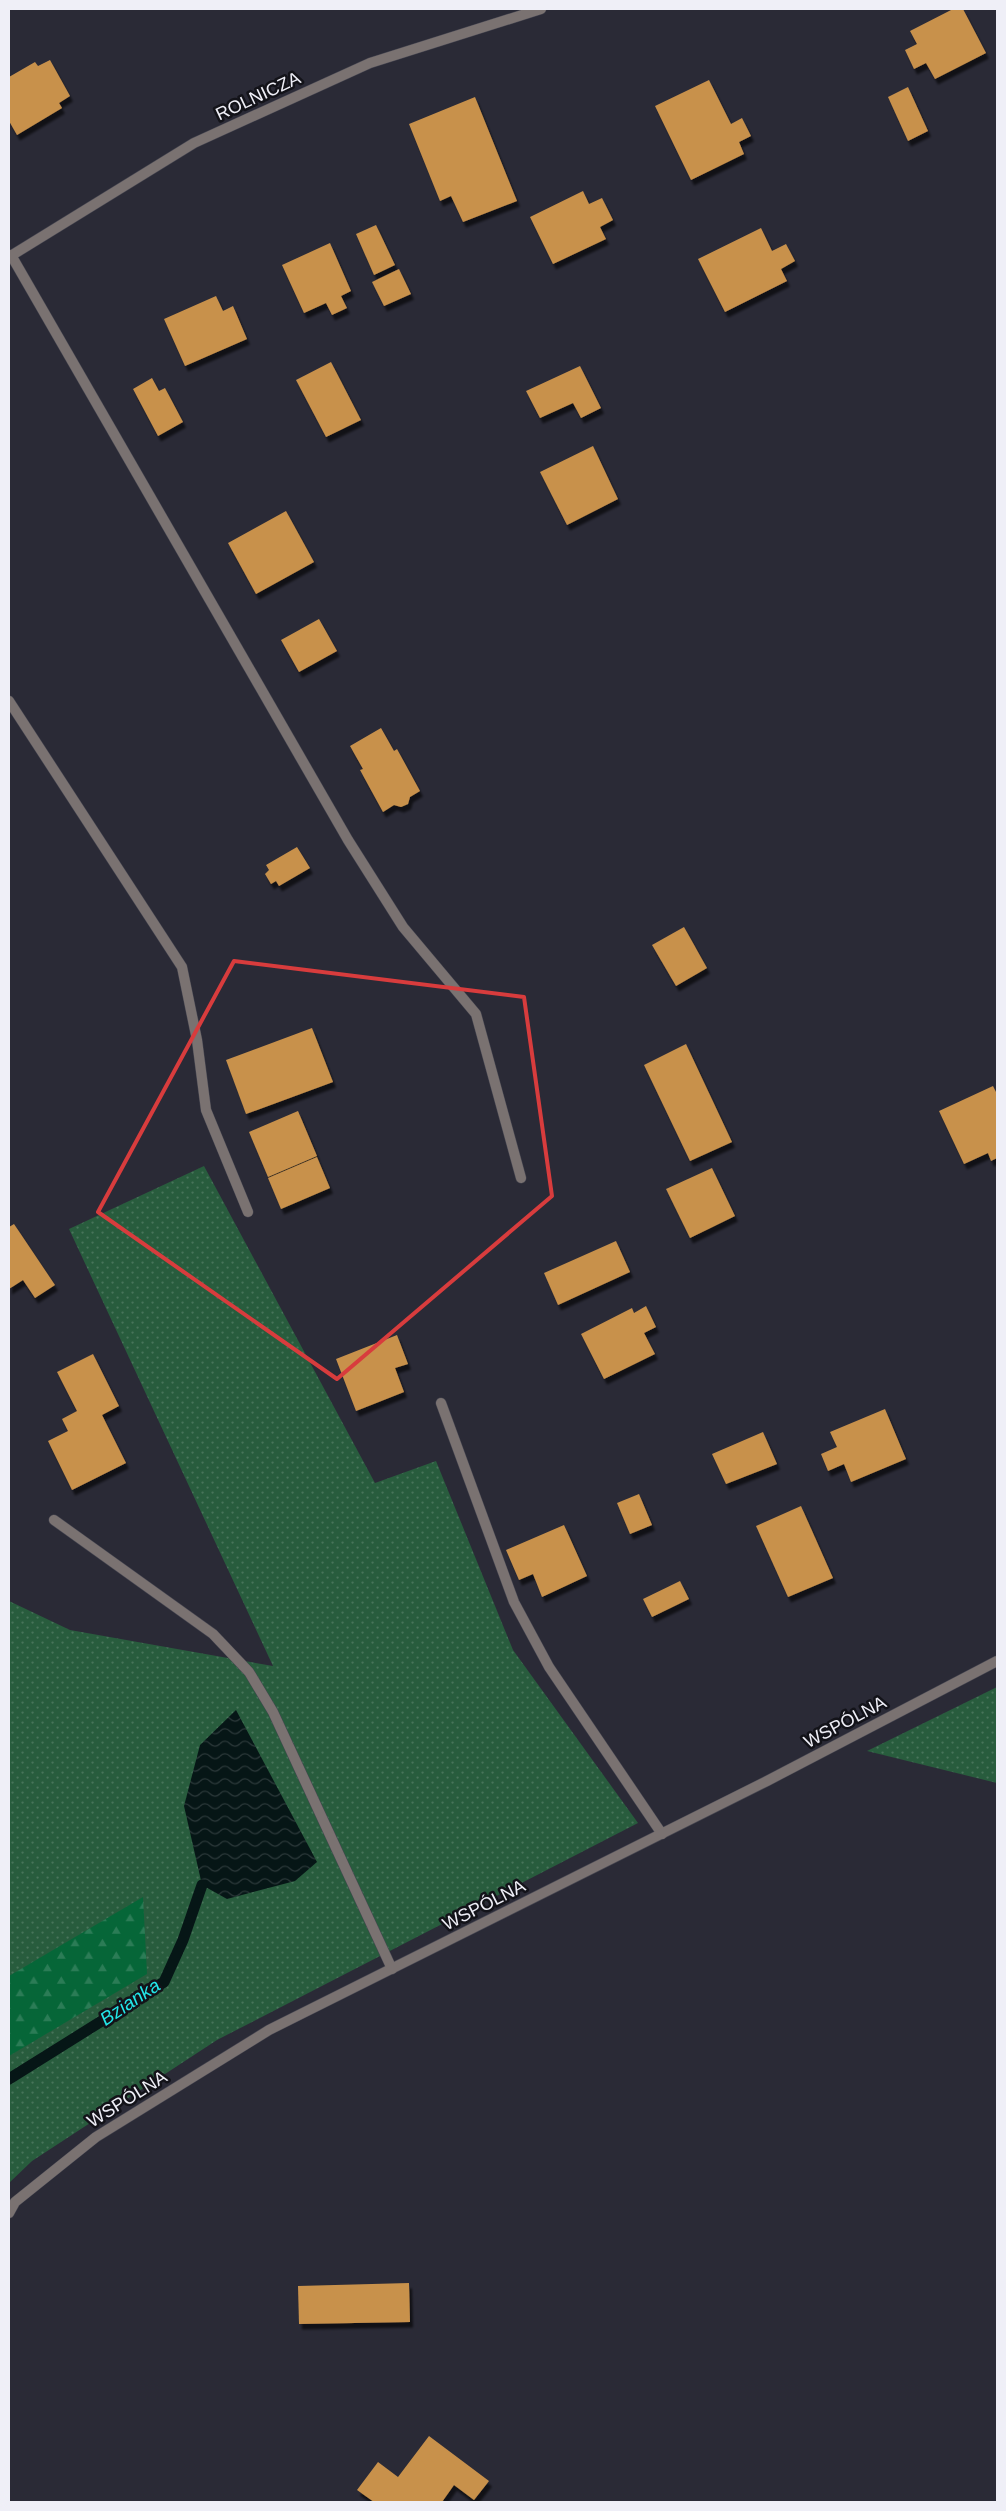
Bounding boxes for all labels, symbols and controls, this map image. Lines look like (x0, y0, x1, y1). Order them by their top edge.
street label: ROLNICZA (213, 68, 303, 124)
street label: WSPÓLNA (800, 1691, 889, 1752)
street label: WSPÓLNA (439, 1875, 529, 1934)
water label: Bzianka (96, 1974, 164, 2030)
street label: WSPÓLNA (83, 2066, 170, 2131)

